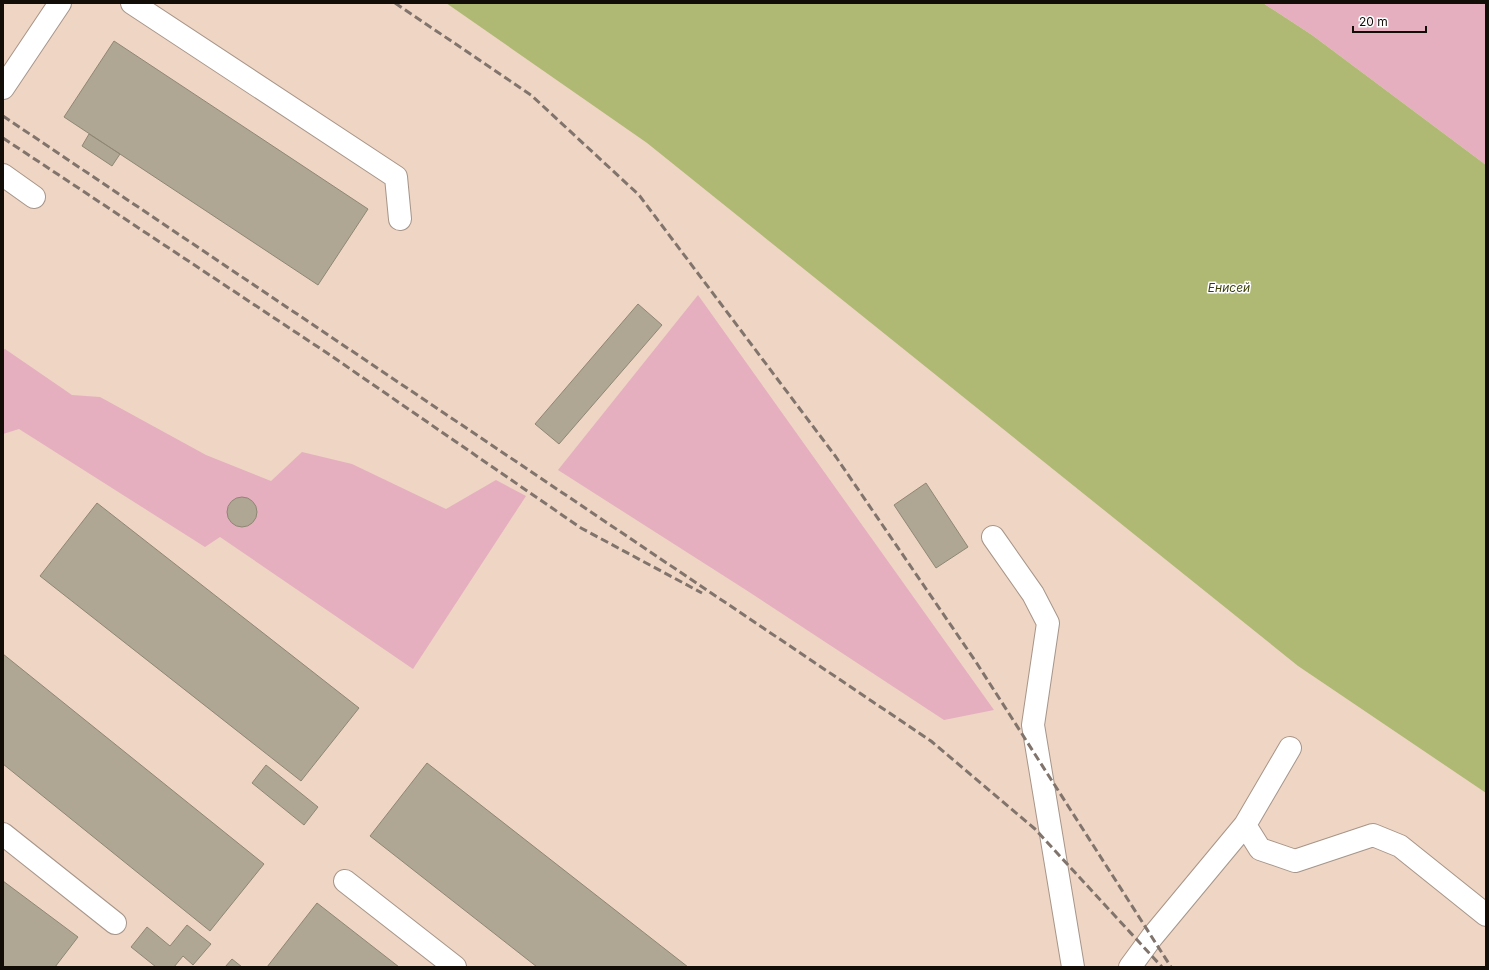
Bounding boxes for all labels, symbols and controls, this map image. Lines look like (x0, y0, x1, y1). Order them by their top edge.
scale bar (1353, 8, 1426, 34)
text: 20 m (1359, 14, 1388, 29)
water label: Енисей (1208, 280, 1250, 295)

